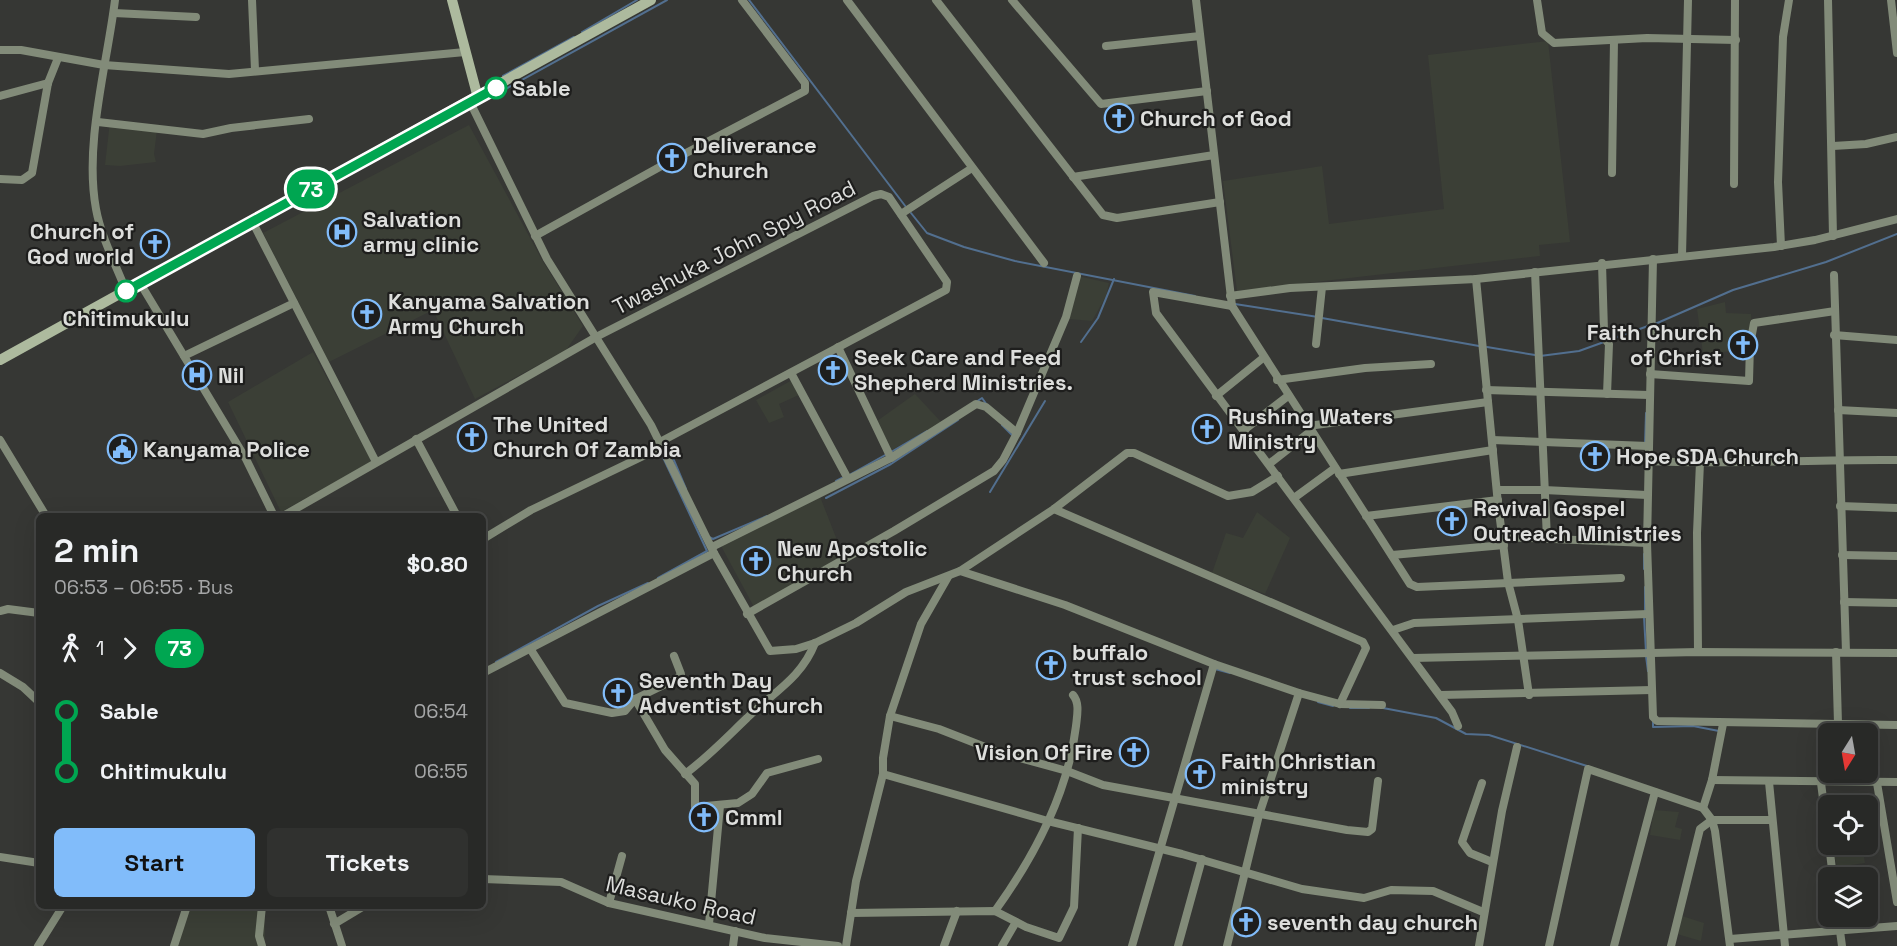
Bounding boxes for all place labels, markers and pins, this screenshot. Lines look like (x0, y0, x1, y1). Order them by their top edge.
place label: Sable (512, 74, 571, 102)
marker: Sable (485, 77, 507, 99)
church icon: Church of God (1103, 102, 1135, 134)
place label: Church of God (1140, 104, 1292, 132)
place label: Deliverance Church (693, 131, 817, 184)
church icon: Deliverance Church (656, 142, 688, 174)
place label: Salvation army clinic (363, 205, 479, 258)
hospital icon: Salvation army clinic (326, 216, 358, 248)
place label: Church of God world (27, 217, 134, 270)
church icon: Church of God world (139, 228, 171, 260)
marker: Chitimukulu (115, 280, 137, 302)
place label: Kanyama Salvation Army Church (388, 287, 590, 340)
church icon: Kanyama Salvation Army Church (351, 298, 383, 330)
place label: Chitimukulu (63, 304, 190, 332)
place label: Faith Church of Christ (1587, 318, 1722, 371)
church icon: Faith Church of Christ (1727, 329, 1759, 361)
place label: Seek Care and Feed Shepherd Ministries. (854, 343, 1073, 396)
church icon: Seek Care and Feed Shepherd Ministries. (817, 354, 849, 386)
hospital icon: Nil (181, 359, 213, 391)
place label: Nil (218, 361, 244, 389)
place label: Rushing Waters Ministry (1228, 402, 1393, 455)
place label: The United Church Of Zambia (493, 410, 682, 463)
church icon: Rushing Waters Ministry (1191, 413, 1223, 445)
church icon: The United Church Of Zambia (456, 421, 488, 453)
public building icon: Kanyama Police (106, 433, 138, 465)
place label: Kanyama Police (143, 435, 310, 463)
church icon: Hope SDA Church (1579, 440, 1611, 472)
place label: Hope SDA Church (1616, 442, 1799, 470)
place label: Revival Gospel Outreach Ministries (1473, 494, 1682, 547)
church icon: Revival Gospel Outreach Ministries (1436, 505, 1468, 537)
place label: New Apostolic Church (777, 534, 928, 587)
church icon: New Apostolic Church (740, 545, 772, 577)
place label: buffalo trust school (1072, 638, 1202, 691)
church icon: buffalo trust school (1035, 649, 1067, 681)
place label: Seventh Day Adventist Church (639, 666, 823, 719)
church icon: Seventh Day Adventist Church (602, 677, 634, 709)
church icon: Vision Of Fire (1118, 736, 1150, 768)
place label: Vision Of Fire (975, 738, 1113, 766)
place label: Faith Christian ministry (1221, 747, 1376, 800)
church icon: Faith Christian ministry (1184, 758, 1216, 790)
church icon: Cmml (688, 801, 720, 833)
place label: Cmml (725, 803, 783, 831)
church icon: seventh day church (1230, 906, 1262, 938)
place label: seventh day church (1267, 908, 1478, 936)

